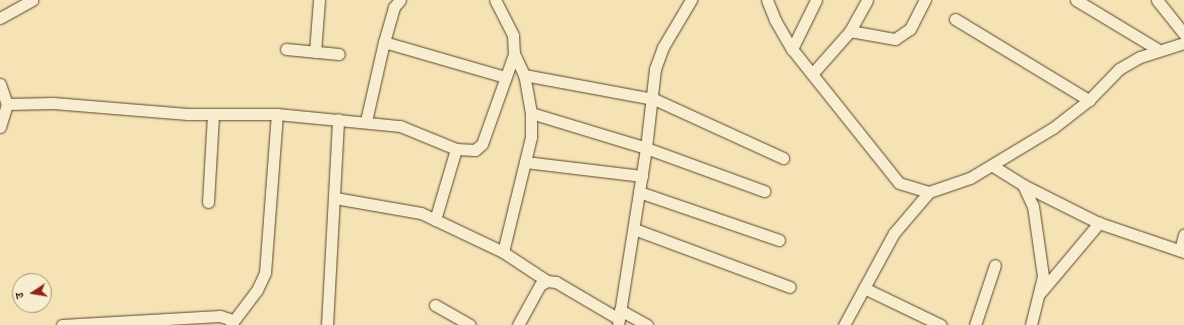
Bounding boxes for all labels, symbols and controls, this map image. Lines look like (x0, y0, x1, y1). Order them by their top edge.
north arrow (12, 273, 52, 313)
text: उ (13, 291, 29, 300)

